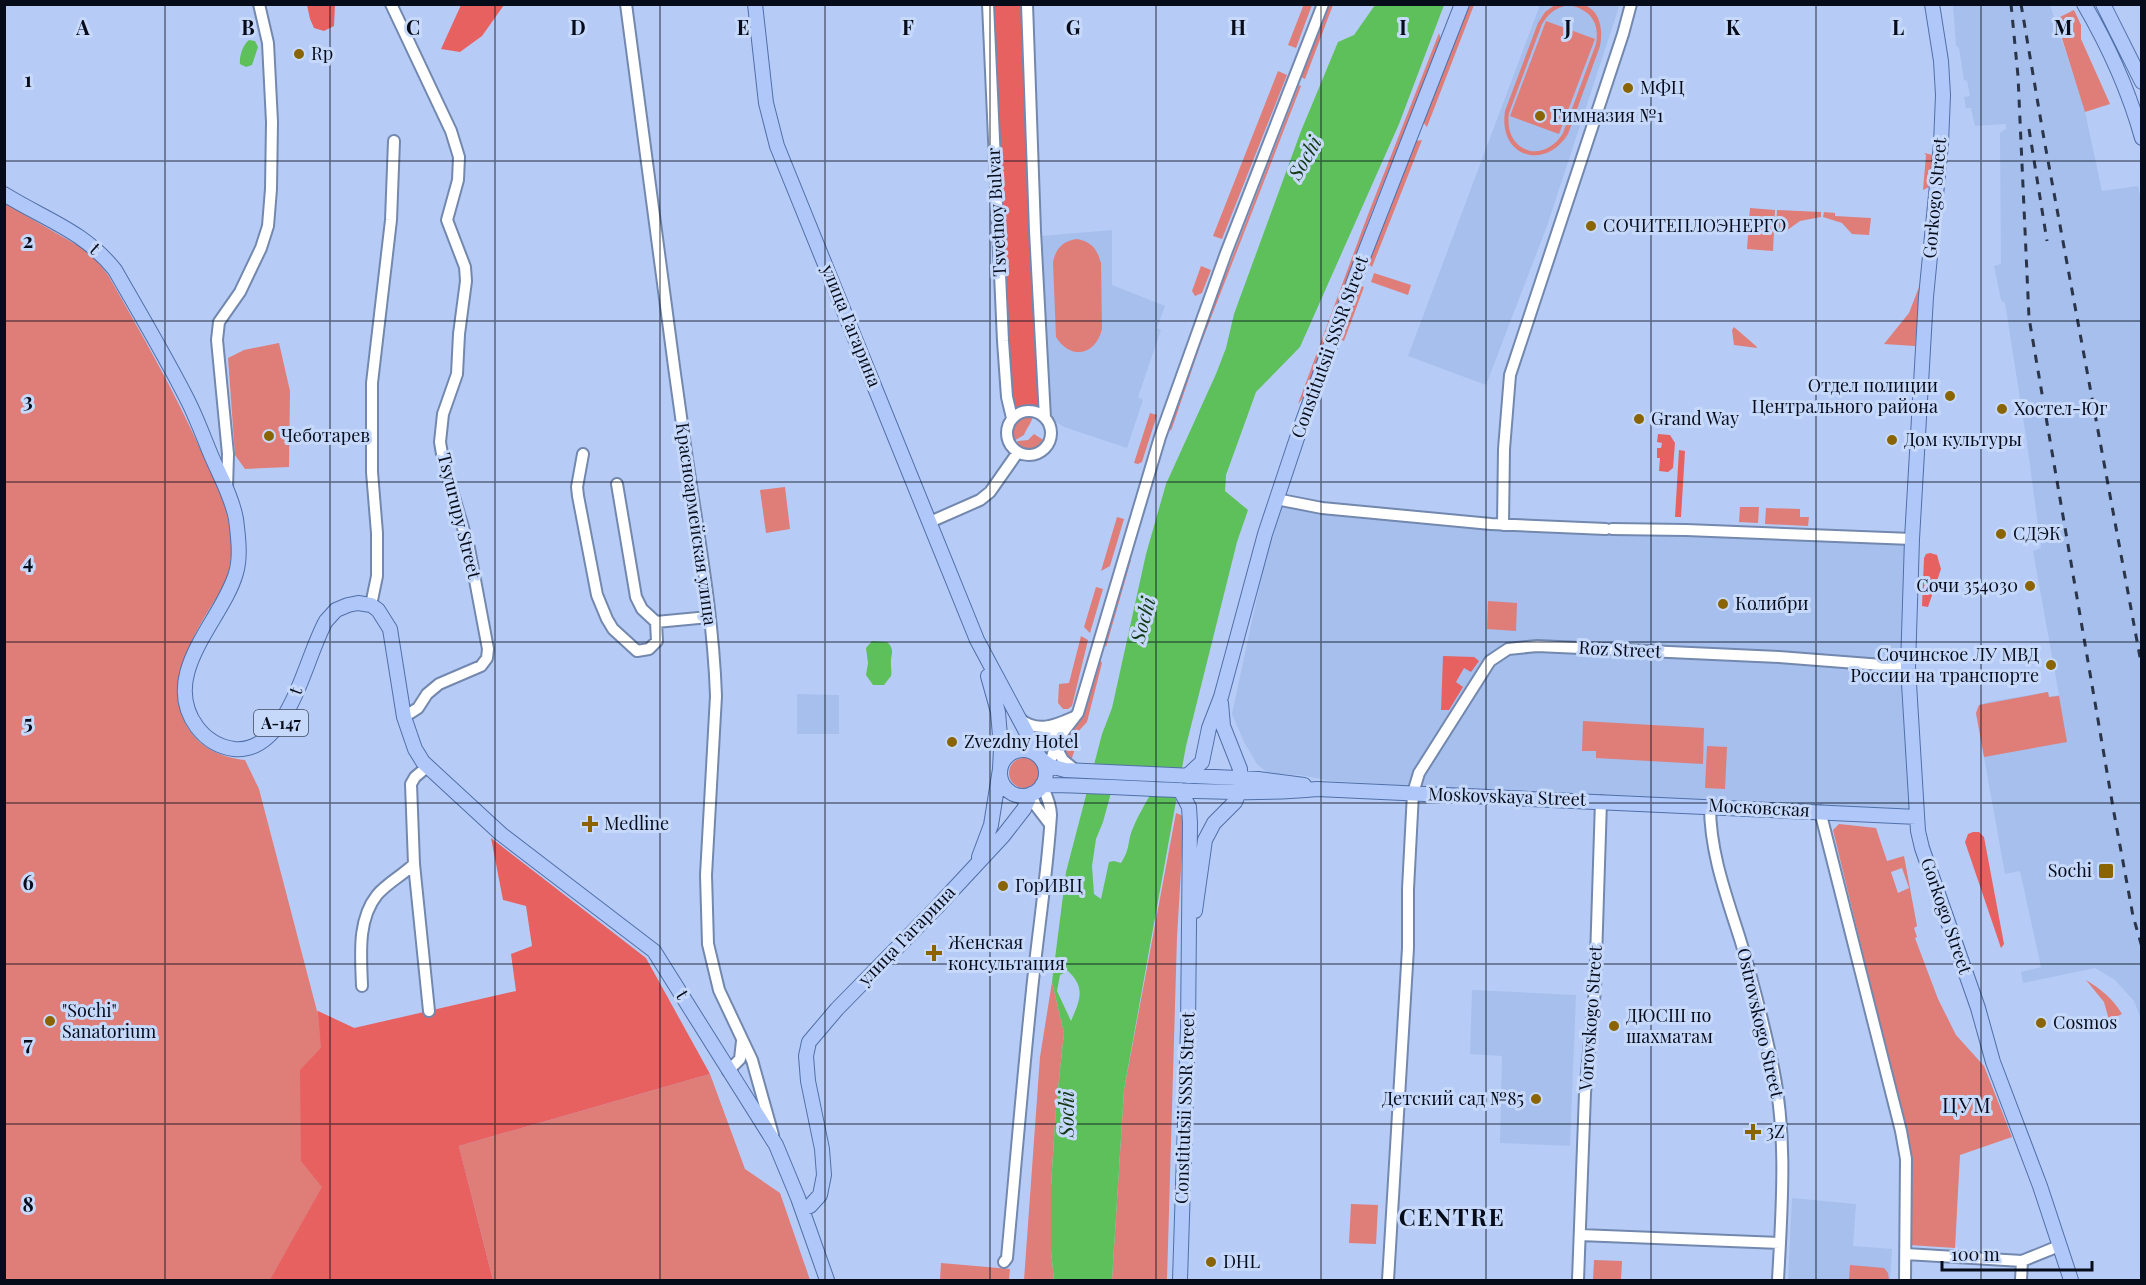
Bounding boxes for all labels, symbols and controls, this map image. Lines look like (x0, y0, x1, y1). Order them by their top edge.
text: A (75, 13, 90, 40)
text: B (241, 13, 255, 40)
text: C (406, 13, 420, 40)
text: D (570, 13, 586, 40)
text: E (737, 13, 749, 40)
text: F (902, 13, 914, 40)
text: G (1066, 13, 1081, 40)
text: H (1230, 13, 1246, 40)
text: I (1399, 13, 1407, 40)
text: J (1563, 13, 1572, 40)
text: K (1726, 13, 1741, 40)
text: L (1892, 13, 1904, 40)
text: M (2054, 13, 2072, 40)
place label: Rp (311, 41, 333, 65)
marker: Rp (292, 47, 306, 61)
text: 1 (24, 65, 32, 92)
place label: МФЦ (1640, 75, 1685, 99)
marker: МФЦ (1621, 81, 1635, 95)
place label: Гимназия №1 (1552, 103, 1664, 127)
marker: Гимназия №1 (1533, 109, 1547, 123)
water label: Sochi (1280, 130, 1327, 185)
street label: Gorkogo Street (1917, 136, 1951, 259)
street label: Tsvetnoy Bulvar (981, 147, 1011, 277)
place label: СОЧИТЕПЛОЭНЕРГО (1603, 213, 1786, 237)
marker: СОЧИТЕПЛОЭНЕРГО (1584, 219, 1598, 233)
text: 2 (23, 226, 33, 253)
street label: t (85, 237, 107, 260)
street label: Constitutsii SSSR Street (1285, 252, 1373, 441)
street label: улица Гагарина (816, 260, 887, 390)
place label: Отдел полиции Центрального района (1751, 373, 1938, 418)
text: 3 (23, 386, 33, 413)
marker: Отдел полиции Центрального района (1943, 389, 1957, 403)
place label: Хостел-Юг (2014, 396, 2108, 420)
marker: Хостел-Юг (1995, 402, 2009, 416)
place label: Grand Way (1651, 406, 1739, 430)
marker: Grand Way (1632, 412, 1646, 426)
street label: Красноармейская улица (671, 421, 723, 627)
place label: Чеботарев (281, 423, 370, 447)
place label: Дом культуры (1904, 427, 2022, 451)
marker: Чеботарев (262, 429, 276, 443)
marker: Дом культуры (1885, 433, 1899, 447)
street label: Tsyurupy Street (433, 450, 487, 582)
place label: СДЭК (2013, 521, 2061, 545)
marker: СДЭК (1994, 527, 2008, 541)
text: 4 (23, 547, 33, 574)
place label: Сочи 354030 (1916, 573, 2018, 597)
marker: Сочи 354030 (2023, 579, 2037, 593)
place label: Колибри (1735, 591, 1809, 615)
water label: Sochi (1122, 593, 1161, 646)
marker: Колибри (1716, 597, 1730, 611)
street label: Roz Street (1578, 635, 1663, 663)
place label: Сочинское ЛУ МВД России на транспорте (1850, 642, 2039, 687)
marker: Сочинское ЛУ МВД России на транспорте (2044, 658, 2058, 672)
street label: t (283, 683, 308, 698)
text: 5 (23, 708, 33, 735)
road number: А-147 (254, 710, 308, 736)
place label: Zvezdny Hotel (964, 729, 1079, 753)
marker: Zvezdny Hotel (945, 735, 959, 749)
street label: Moskovskaya Street (1428, 781, 1587, 811)
street label: Московская (1708, 792, 1811, 822)
place label: Medline (604, 811, 669, 835)
marker: Medline (581, 815, 599, 833)
street label: Gorkogo Street (1916, 854, 1978, 978)
place label: Sochi (2048, 858, 2092, 882)
marker: Sochi (2097, 862, 2115, 880)
text: 6 (22, 868, 34, 895)
place label: ГорИВЦ (1015, 873, 1083, 897)
marker: ГорИВЦ (996, 879, 1010, 893)
street label: улица Гагарина (852, 880, 960, 991)
place label: Женская консультация (948, 930, 1065, 975)
marker: Женская консультация (925, 944, 943, 962)
street label: Vorovskogo Street (1573, 944, 1607, 1092)
street label: Ostrovskogo Street (1732, 945, 1790, 1101)
street label: t (671, 986, 695, 1004)
place label: "Sochi" Sanatorium (62, 998, 156, 1043)
place label: ДЮСШ по шахматам (1626, 1003, 1713, 1048)
place label: Cosmos (2053, 1010, 2117, 1034)
street label: Constitutsii SSSR Street (1169, 1011, 1199, 1205)
marker: "Sochi" Sanatorium (43, 1014, 57, 1028)
marker: Cosmos (2034, 1016, 2048, 1030)
marker: ДЮСШ по шахматам (1607, 1019, 1621, 1033)
text: 7 (23, 1029, 33, 1056)
place label: Детский сад №85 (1382, 1086, 1524, 1110)
water label: Sochi (1052, 1090, 1079, 1138)
district label: ЦУМ (1942, 1091, 1992, 1118)
marker: Детский сад №85 (1529, 1092, 1543, 1106)
place label: 3Z (1766, 1119, 1785, 1143)
marker: 3Z (1744, 1123, 1762, 1141)
text: 8 (22, 1190, 34, 1217)
district label: CENTRE (1399, 1200, 1505, 1232)
scale bar (1942, 1234, 2092, 1272)
text: 100 m (1951, 1242, 2000, 1266)
place label: DHL (1223, 1249, 1260, 1273)
marker: DHL (1204, 1255, 1218, 1269)

